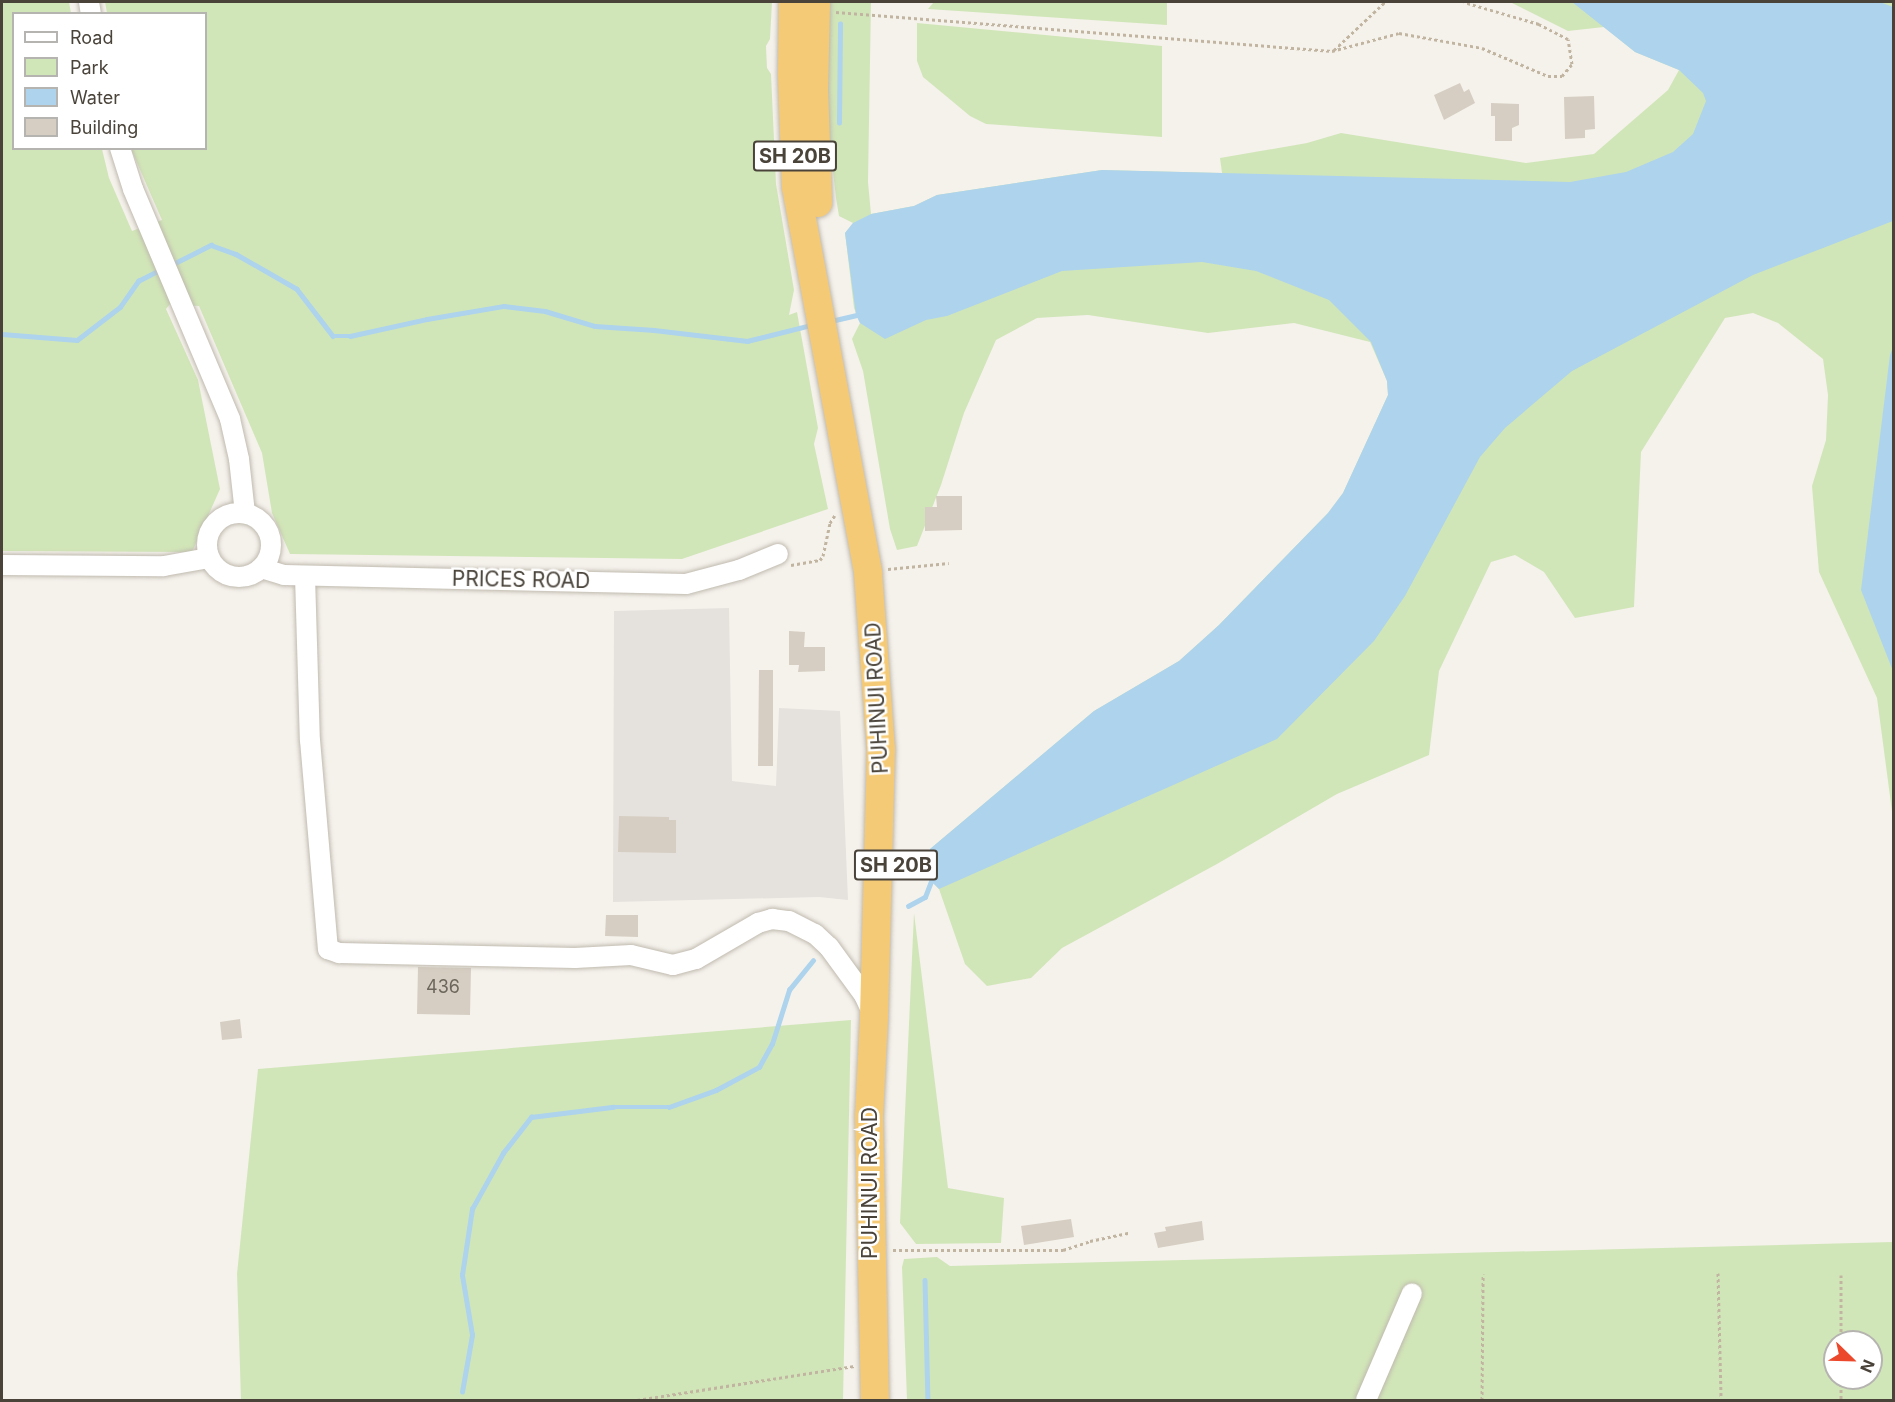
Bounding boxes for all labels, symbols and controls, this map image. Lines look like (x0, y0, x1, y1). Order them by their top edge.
legend (12, 12, 207, 150)
text: Road (70, 27, 113, 48)
text: Park (70, 57, 109, 78)
text: Water (70, 87, 120, 108)
text: Building (70, 117, 138, 138)
road number: SH 20B (752, 139, 838, 173)
street label: PRICES ROAD (452, 566, 590, 594)
street label: PUHINUI ROAD (860, 622, 894, 774)
road number: SH 20B (852, 848, 940, 882)
house number: 436 (426, 976, 460, 998)
street label: PUHINUI ROAD (857, 1107, 883, 1259)
north arrow (1823, 1330, 1883, 1390)
text: N (1856, 1357, 1879, 1376)

